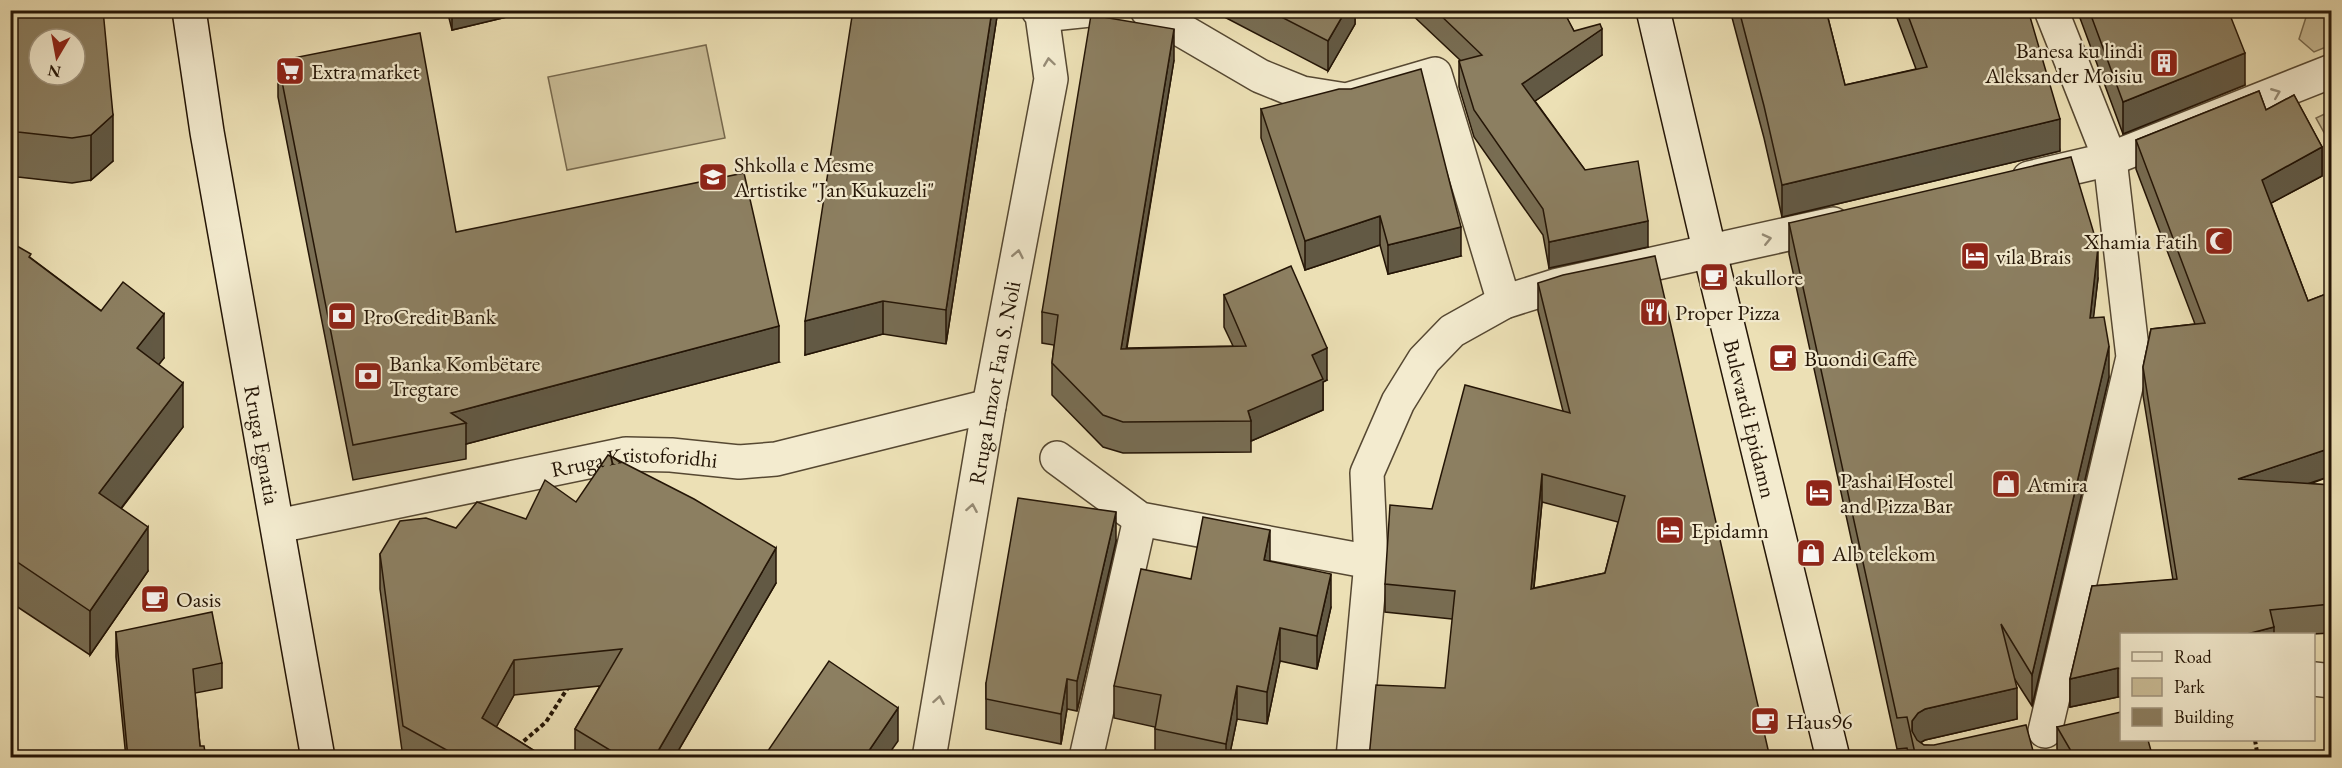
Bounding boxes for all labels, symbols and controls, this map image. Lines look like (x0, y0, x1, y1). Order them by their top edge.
north arrow (27, 27, 87, 87)
place label: Banesa ku lindi Aleksander Moisiu (1984, 36, 2143, 90)
building icon: Banesa ku lindi Aleksander Moisiu (2148, 47, 2180, 79)
supermarket icon: Extra market (274, 55, 306, 87)
place label: Extra market (311, 57, 419, 86)
one-way arrow (1043, 57, 1055, 67)
text: N (46, 60, 63, 83)
one-way arrow (2270, 88, 2281, 100)
place label: Shkolla e Mesme Artistike "Jan Kukuzeli" (733, 150, 934, 204)
school or university icon: Shkolla e Mesme Artistike "Jan Kukuzeli" (697, 161, 729, 193)
mosque icon: Xhamia Fatih (2203, 225, 2235, 257)
place label: Xhamia Fatih (2083, 227, 2198, 256)
one-way arrow (1761, 234, 1771, 247)
hotel icon: vila Brais (1959, 240, 1991, 272)
place label: vila Brais (1996, 242, 2071, 271)
one-way arrow (1011, 249, 1024, 259)
cafe icon: akullore (1698, 261, 1730, 293)
place label: akullore (1735, 263, 1803, 292)
street label: Rruga Imzot Fan S. Noli (961, 278, 1027, 487)
restaurant icon: Proper Pizza (1638, 296, 1670, 328)
place label: Proper Pizza (1675, 298, 1780, 327)
bank icon: ProCredit Bank (326, 300, 358, 332)
place label: ProCredit Bank (363, 302, 497, 331)
street label: Bulevardi Epidamn (1717, 336, 1784, 501)
cafe icon: Buondi Caffè (1767, 342, 1799, 374)
place label: Buondi Caffè (1804, 344, 1917, 373)
place label: Banka Kombëtare Tregtare (389, 349, 541, 403)
bank icon: Banka Kombëtare Tregtare (352, 360, 384, 392)
street label: Rruga Egnatia (238, 383, 287, 507)
street label: Rruga Kristoforidhi (548, 439, 719, 484)
place label: Pashai Hostel and Pizza Bar (1840, 466, 1953, 520)
shop icon: Atmira (1990, 468, 2022, 500)
place label: Atmira (2026, 470, 2088, 499)
hotel icon: Pashai Hostel and Pizza Bar (1803, 477, 1835, 509)
one-way arrow (965, 503, 978, 513)
hotel icon: Epidamn (1654, 514, 1686, 546)
place label: Epidamn (1691, 516, 1769, 545)
shop icon: Alb telekom (1795, 537, 1827, 569)
place label: Alb telekom (1831, 539, 1936, 568)
cafe icon: Oasis (139, 583, 171, 615)
place label: Oasis (176, 585, 221, 614)
legend (2120, 633, 2315, 741)
text: Road (2174, 645, 2213, 668)
text: Park (2174, 675, 2205, 698)
one-way arrow (932, 695, 945, 705)
cafe icon: Haus96 (1749, 705, 1781, 737)
text: Building (2174, 705, 2234, 728)
place label: Haus96 (1786, 707, 1853, 736)

